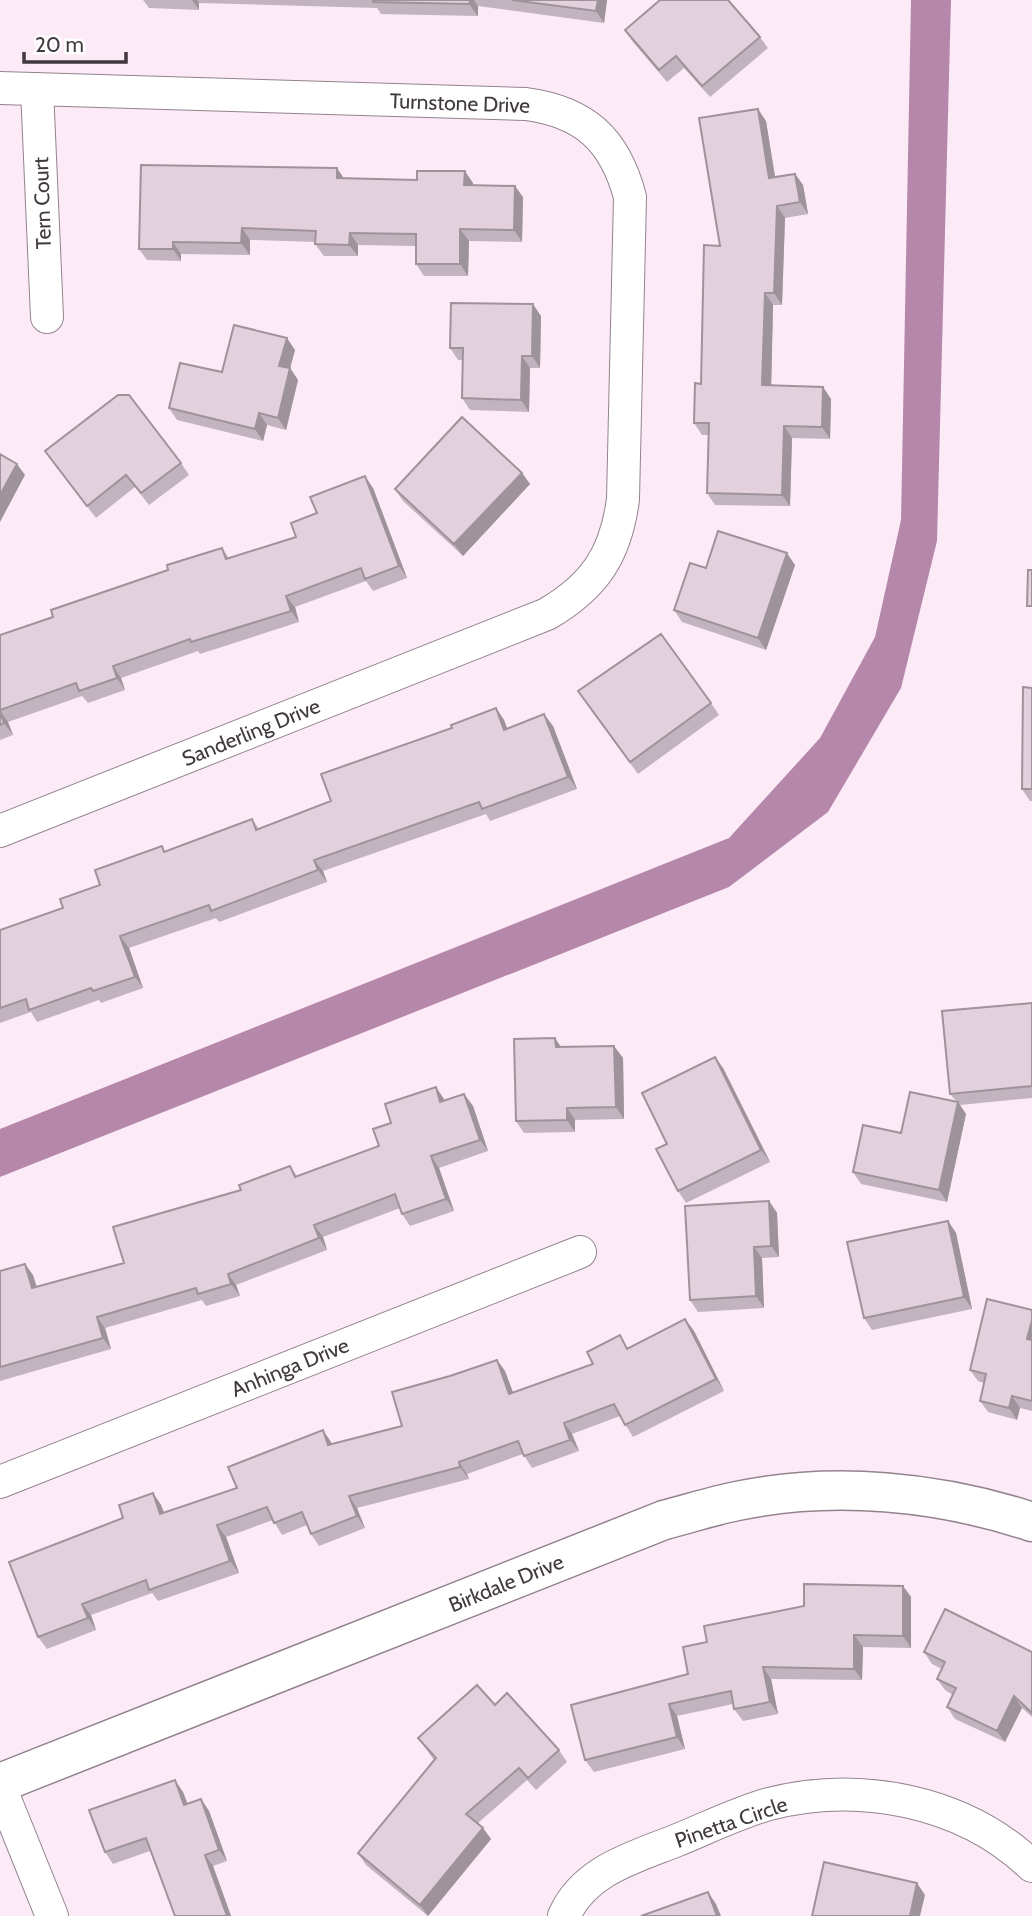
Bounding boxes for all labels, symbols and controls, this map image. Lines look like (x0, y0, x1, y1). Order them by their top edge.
scale bar (24, 21, 126, 65)
text: 20 m (35, 32, 84, 57)
street label: Turnstone Drive (389, 88, 531, 118)
street label: Tern Court (28, 156, 56, 250)
street label: Sanderling Drive (178, 693, 324, 771)
street label: Anhinga Drive (228, 1332, 353, 1402)
street label: Birkdale Drive (445, 1549, 567, 1617)
street label: Pinetta Circle (671, 1791, 791, 1853)

